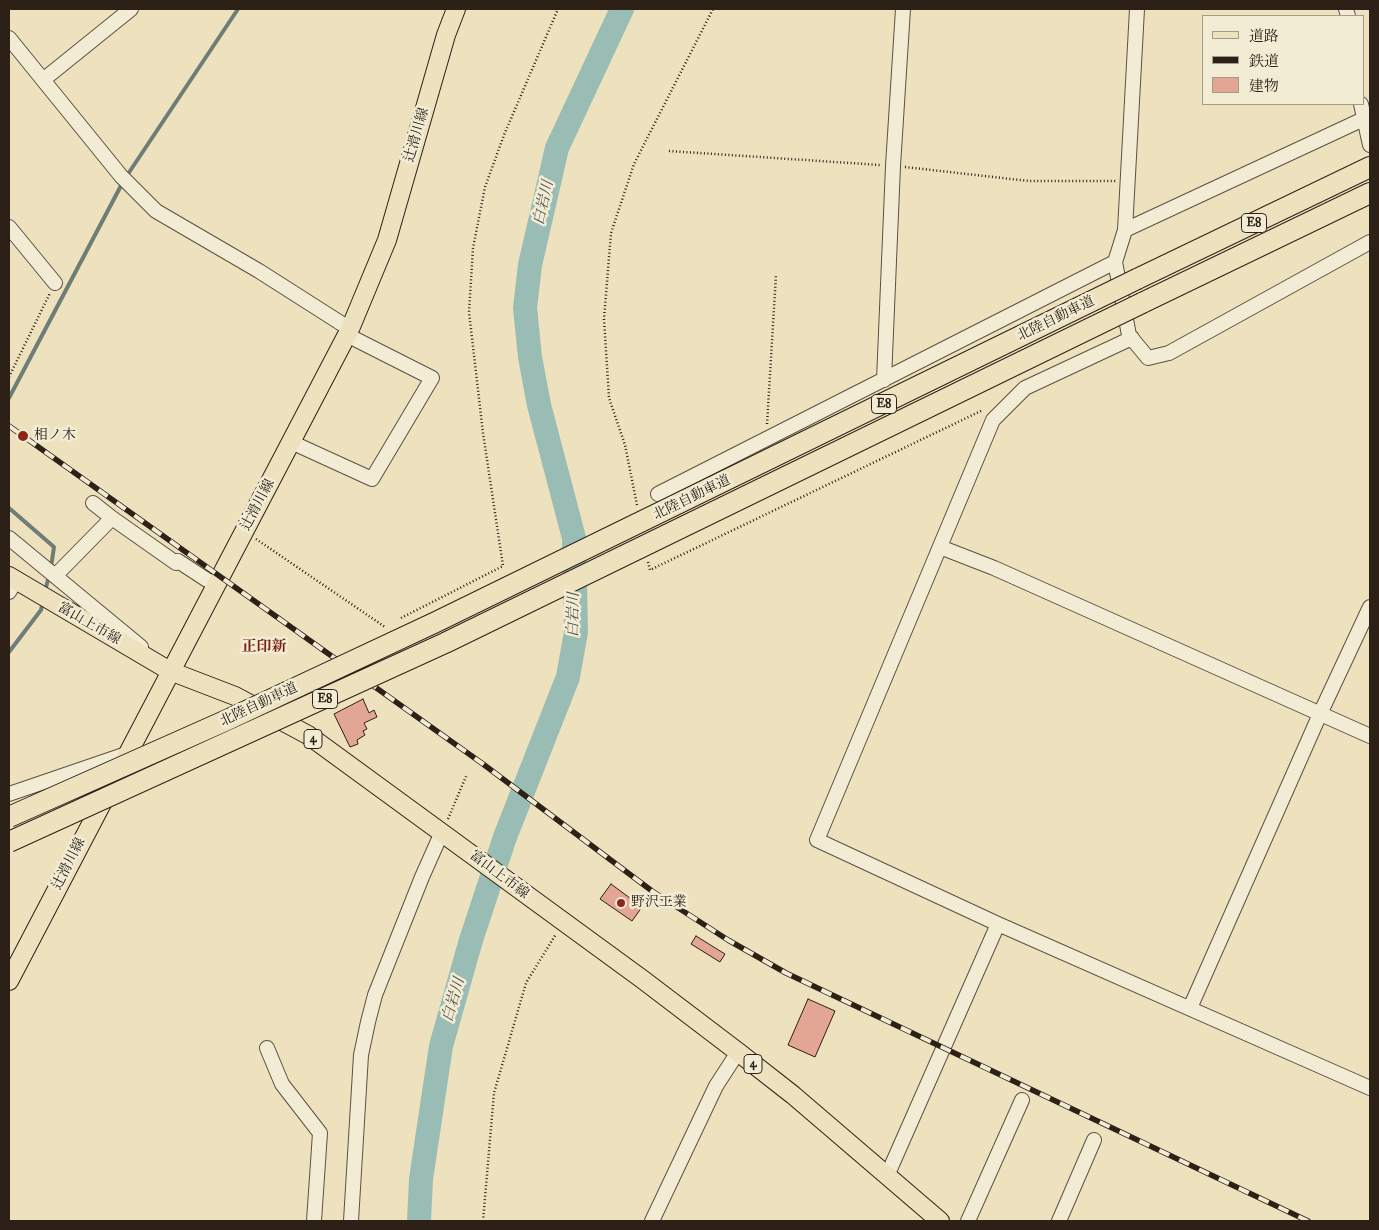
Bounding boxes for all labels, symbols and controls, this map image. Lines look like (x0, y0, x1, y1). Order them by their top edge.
legend (1202, 15, 1364, 105)
text: 道路 (1249, 27, 1279, 45)
text: 鉄道 (1249, 52, 1279, 70)
text: 建物 (1249, 77, 1279, 95)
street label: 辻滑川線 (401, 106, 433, 164)
water label: 白岩川 (530, 179, 558, 227)
road number: E8 (1242, 214, 1266, 232)
street label: 北陸自動車道 (1015, 293, 1097, 345)
road number: E8 (872, 394, 896, 414)
place label: 相ノ木 (34, 428, 76, 444)
marker: 相ノ木 (16, 429, 30, 443)
street label: 北陸自動車道 (651, 472, 733, 524)
street label: 辻滑川線 (237, 476, 279, 534)
water label: 白岩川 (565, 592, 583, 638)
street label: 富山上市線 (54, 599, 124, 649)
district label: 正印新 (242, 638, 286, 656)
street label: 北陸自動車道 (217, 680, 301, 730)
road number: E8 (312, 690, 338, 709)
road number: 4 (304, 730, 322, 749)
street label: 辻滑川線 (49, 835, 89, 893)
street label: 富山上市線 (466, 847, 532, 903)
place label: 野沢工業 (631, 895, 687, 911)
marker: 野沢工業 (615, 897, 627, 909)
water label: 白岩川 (439, 976, 469, 1024)
road number: 4 (744, 1054, 762, 1074)

